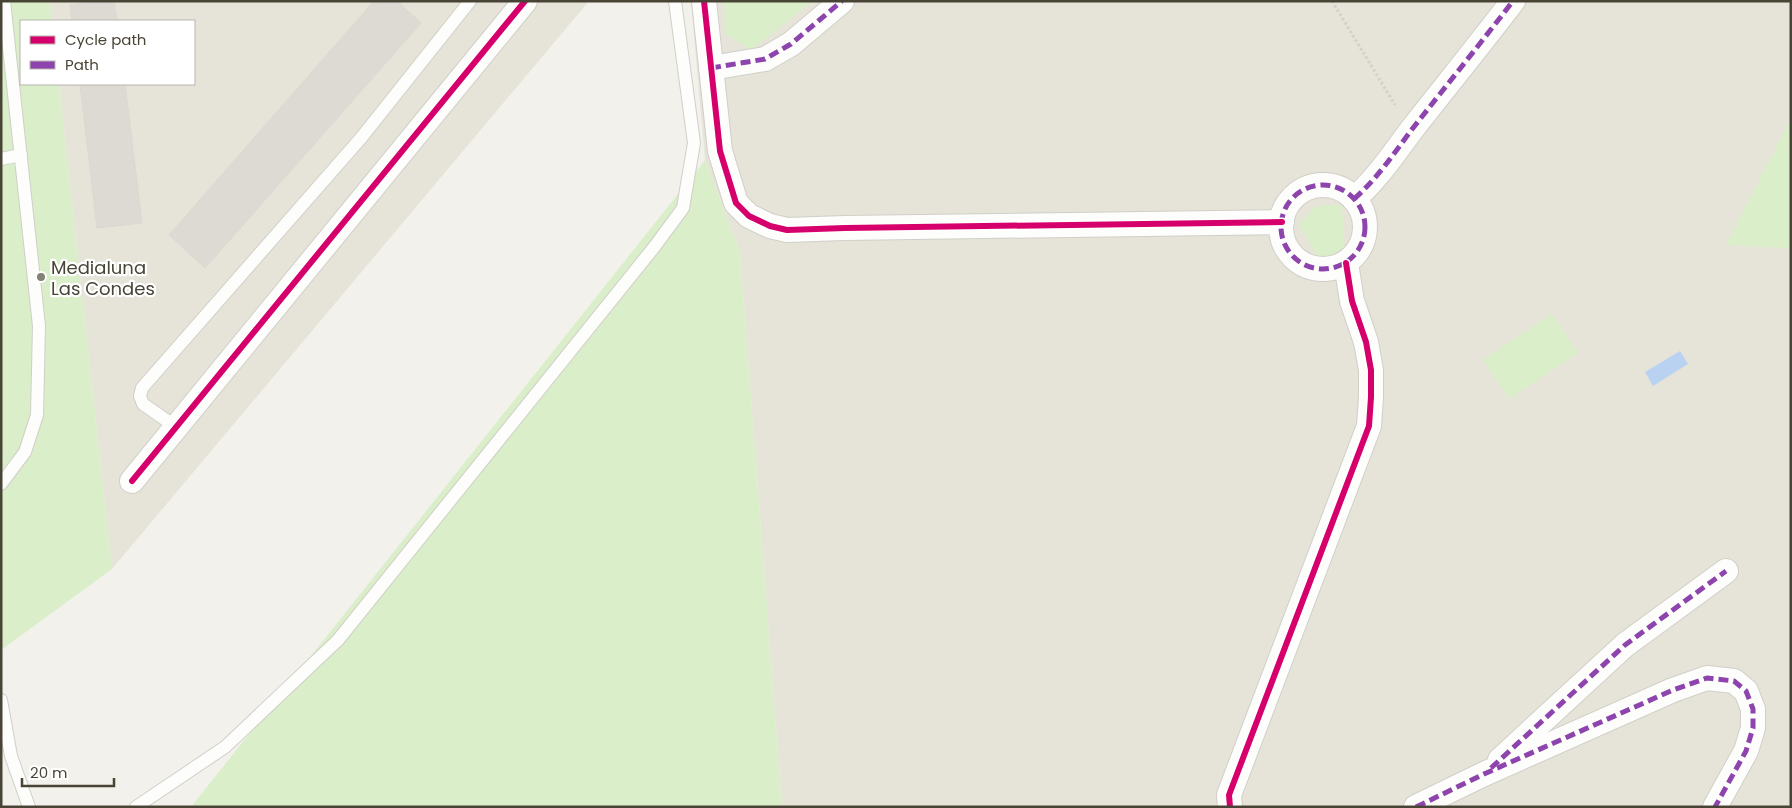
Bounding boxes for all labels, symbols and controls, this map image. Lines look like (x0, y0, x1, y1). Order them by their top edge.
legend (20, 20, 195, 85)
text: Cycle path (65, 29, 146, 50)
text: Path (65, 54, 99, 75)
place label: Medialuna Las Condes (51, 255, 155, 301)
marker: Medialuna Las Condes (35, 271, 47, 283)
scale bar (22, 756, 115, 788)
text: 20 m (30, 762, 68, 783)

